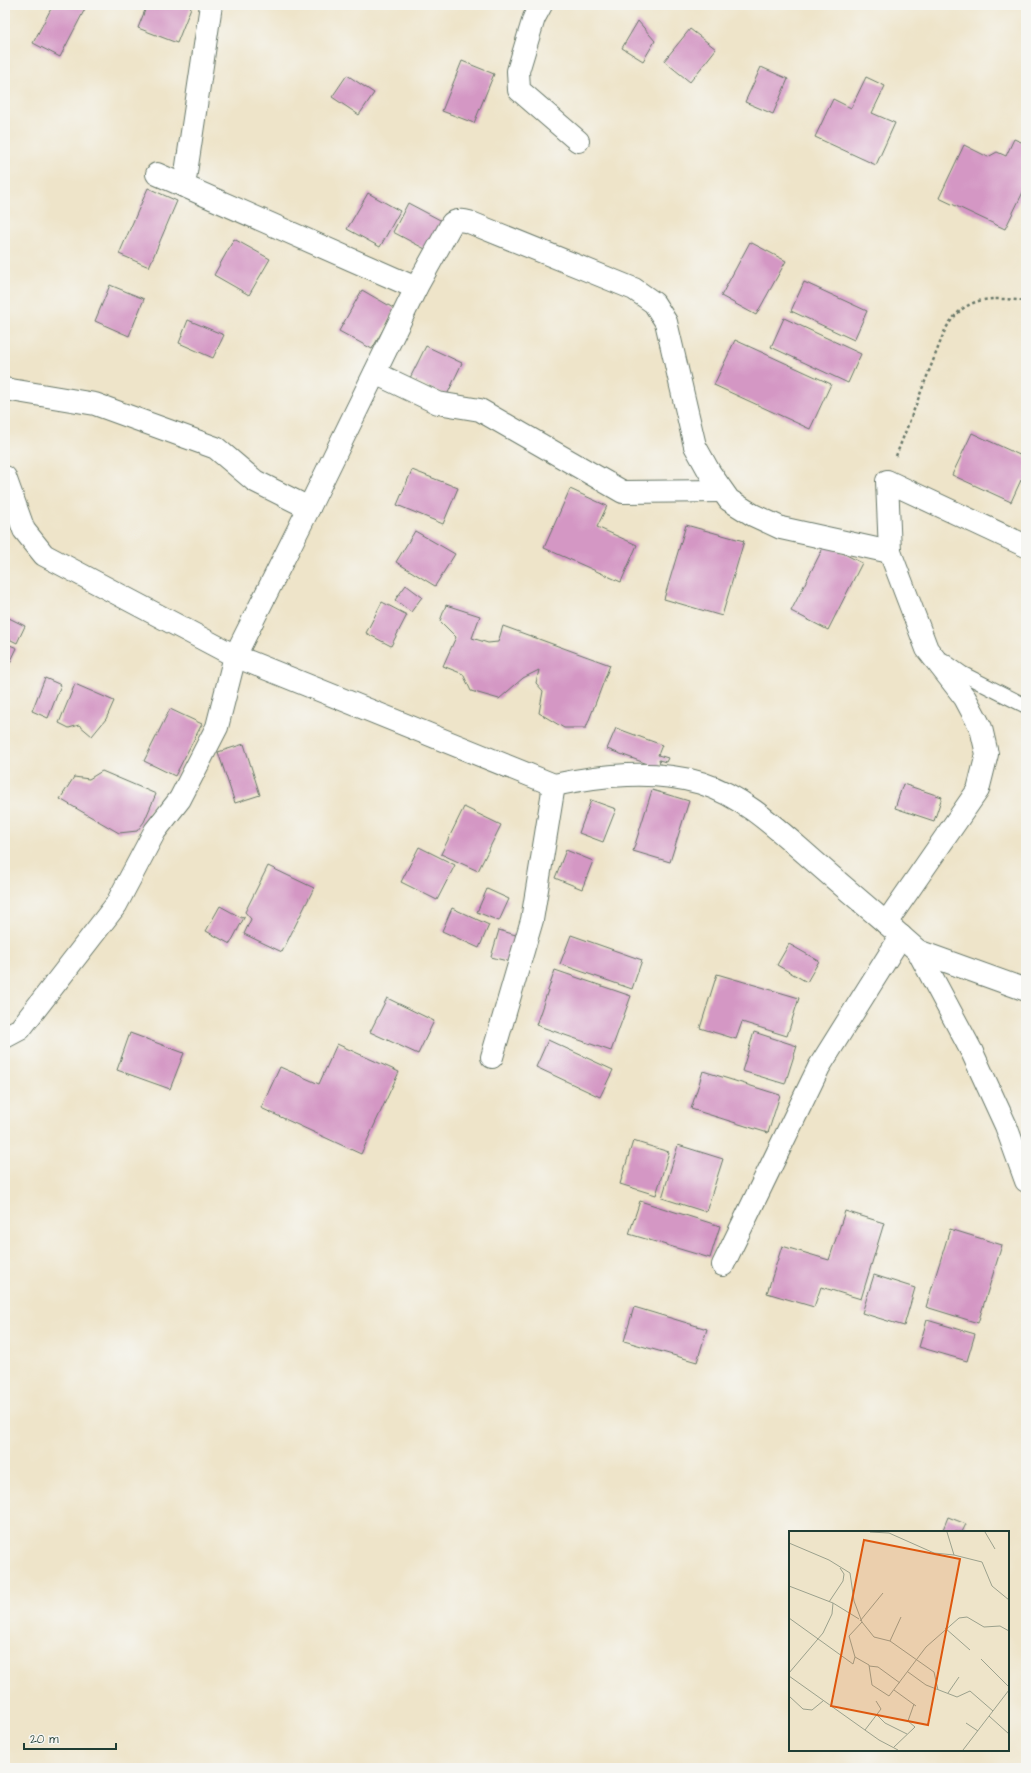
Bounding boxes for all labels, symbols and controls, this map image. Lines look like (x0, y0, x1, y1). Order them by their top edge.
inset map (789, 1531, 1009, 1751)
scale bar (24, 1725, 116, 1751)
text: 20 m (30, 1731, 59, 1748)

